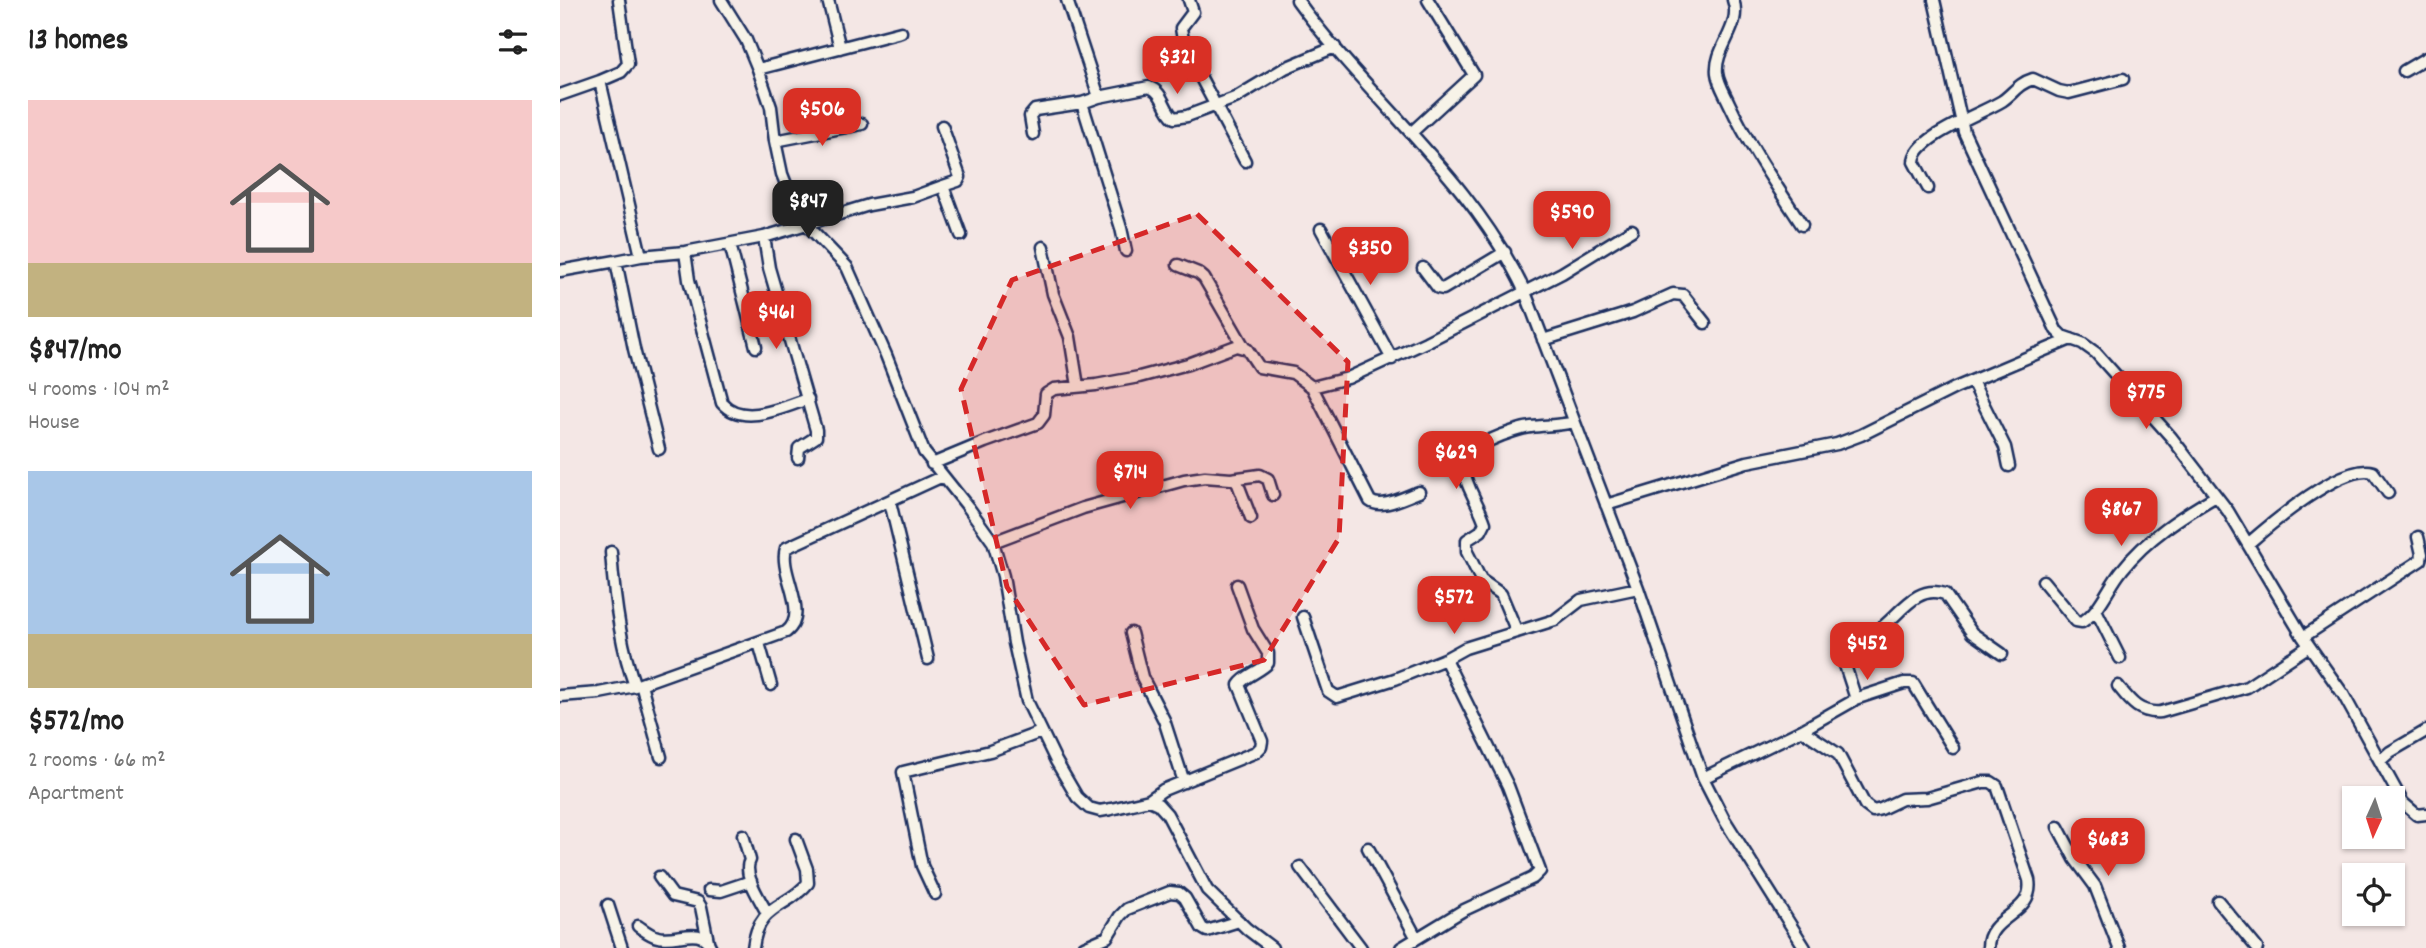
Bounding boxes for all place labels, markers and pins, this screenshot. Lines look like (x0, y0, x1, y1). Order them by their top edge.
pin: $321 (1136, 36, 1218, 96)
pin: $506 (781, 88, 863, 148)
pin: $847 (767, 180, 849, 240)
pin: $590 (1531, 191, 1613, 251)
pin: $350 (1329, 228, 1411, 287)
pin: $461 (735, 292, 817, 351)
pin: $775 (2105, 372, 2187, 431)
pin: $629 (1415, 432, 1497, 491)
pin: $714 (1089, 452, 1171, 511)
pin: $867 (2080, 489, 2162, 548)
pin: $572 (1413, 576, 1495, 636)
pin: $452 (1826, 622, 1908, 682)
pin: $683 (2067, 818, 2149, 878)

